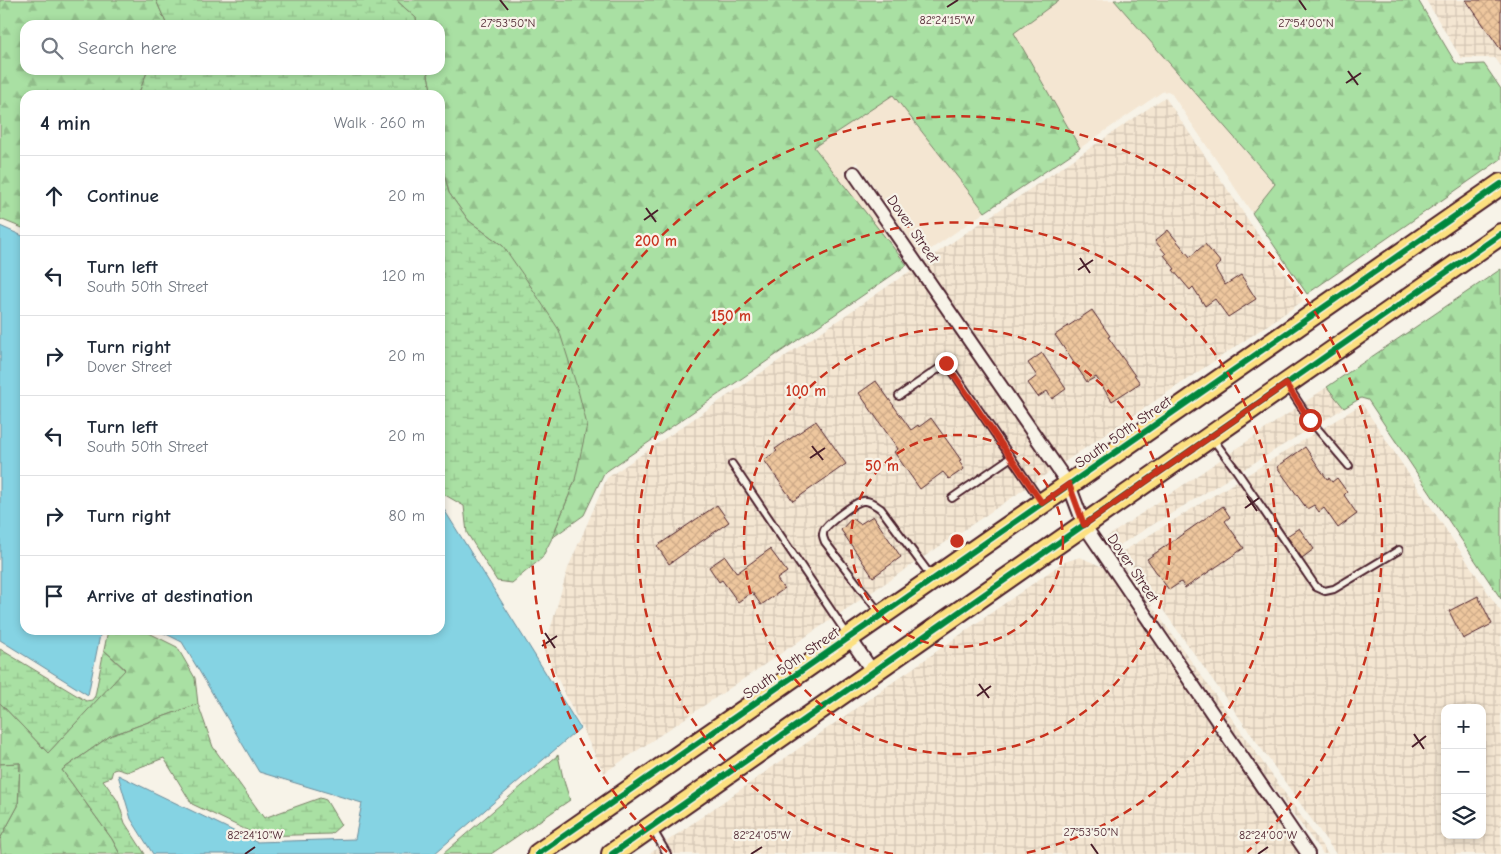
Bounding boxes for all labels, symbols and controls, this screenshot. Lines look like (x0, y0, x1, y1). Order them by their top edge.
text: 82°24'15"W (920, 13, 975, 27)
text: 27°53'50"N (481, 16, 535, 30)
text: 27°54'00"N (1278, 16, 1334, 30)
search box (20, 20, 445, 75)
icon: search (38, 34, 66, 62)
text: Search here (78, 37, 177, 59)
text: 4 min (40, 111, 91, 135)
text: Walk · 260 m (334, 114, 425, 132)
icon: ahead (40, 182, 68, 210)
text: Continue (87, 185, 159, 207)
text: 20 m (388, 187, 425, 205)
street label: Dover Street (883, 191, 943, 267)
text: 200 m (635, 232, 677, 250)
text: Turn left (87, 256, 158, 278)
icon: left (40, 262, 68, 290)
text: 120 m (382, 267, 425, 285)
text: South 50th Street (87, 278, 208, 296)
text: 150 m (711, 307, 751, 325)
text: Turn right (87, 336, 171, 358)
icon: right (40, 342, 68, 370)
text: 20 m (388, 347, 425, 365)
route end (935, 352, 958, 375)
text: Dover Street (87, 358, 172, 376)
text: 100 m (786, 382, 826, 400)
street label: South 50th Street (1071, 392, 1175, 472)
route start (1299, 409, 1322, 432)
text: Turn left (87, 416, 158, 438)
icon: left (40, 422, 68, 450)
text: 20 m (388, 427, 425, 445)
text: South 50th Street (87, 438, 208, 456)
text: 50 m (865, 457, 899, 475)
icon: right (40, 502, 68, 530)
text: Turn right (87, 505, 171, 527)
text: 80 m (388, 507, 425, 525)
street label: Dover Street (1103, 530, 1163, 606)
centre of rings (948, 532, 966, 550)
icon: arrive (40, 582, 68, 610)
text: Arrive at destination (87, 585, 253, 607)
street label: South 50th Street (739, 623, 843, 703)
map controls (1441, 704, 1486, 839)
button: + (1441, 704, 1486, 749)
button: − (1441, 749, 1486, 794)
button: layers (1441, 794, 1486, 839)
text: 27°53'50"N (1064, 825, 1118, 839)
text: 82°24'10"W (227, 828, 283, 842)
text: 82°24'05"W (733, 828, 791, 842)
text: 82°24'00"W (1239, 828, 1298, 842)

